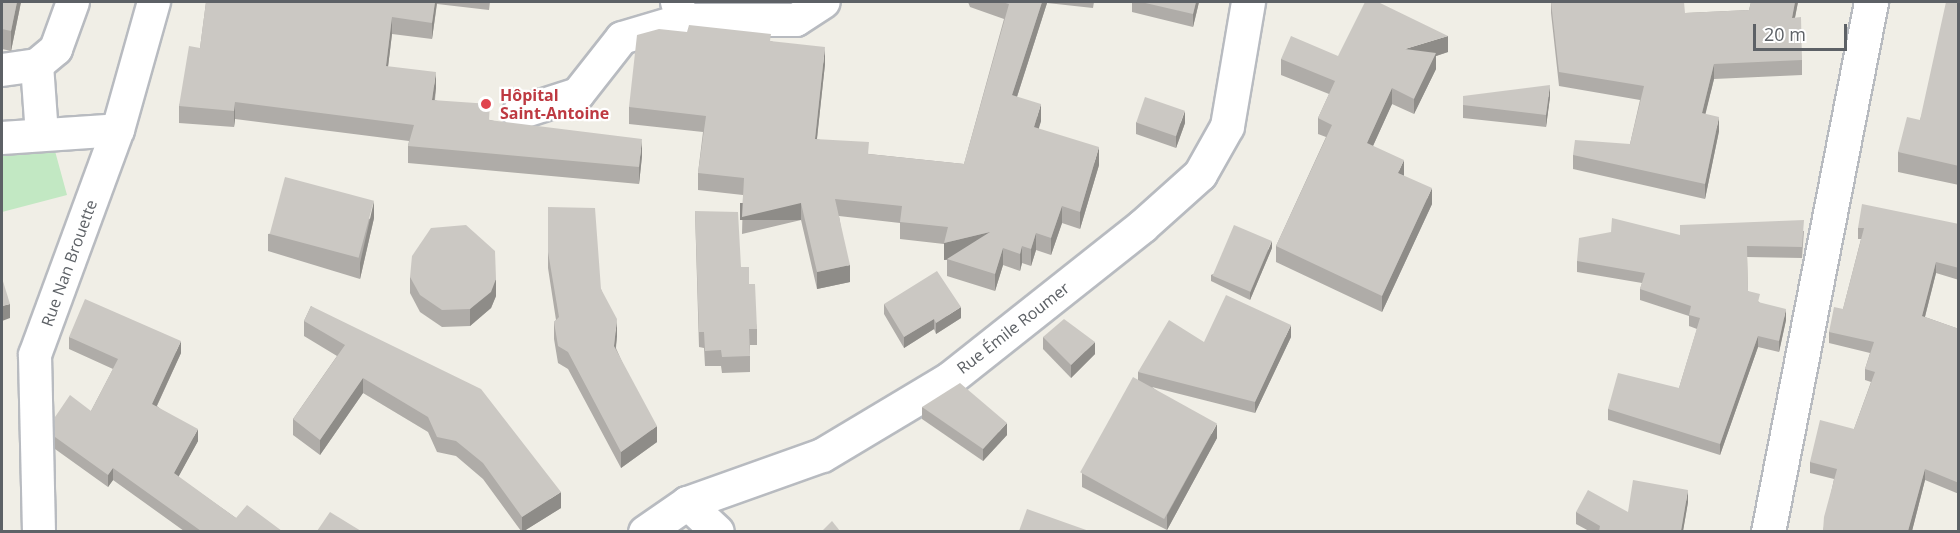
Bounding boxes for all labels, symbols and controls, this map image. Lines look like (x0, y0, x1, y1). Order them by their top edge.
scale bar (1756, 12, 1850, 50)
text: 20 m (1764, 22, 1806, 46)
place label: Hôpital Saint-Antoine (500, 85, 609, 123)
marker: Hôpital Saint-Antoine (477, 95, 495, 113)
street label: Rue Nan Brouette (37, 197, 101, 329)
street label: Rue Émile Roumer (953, 278, 1073, 378)

